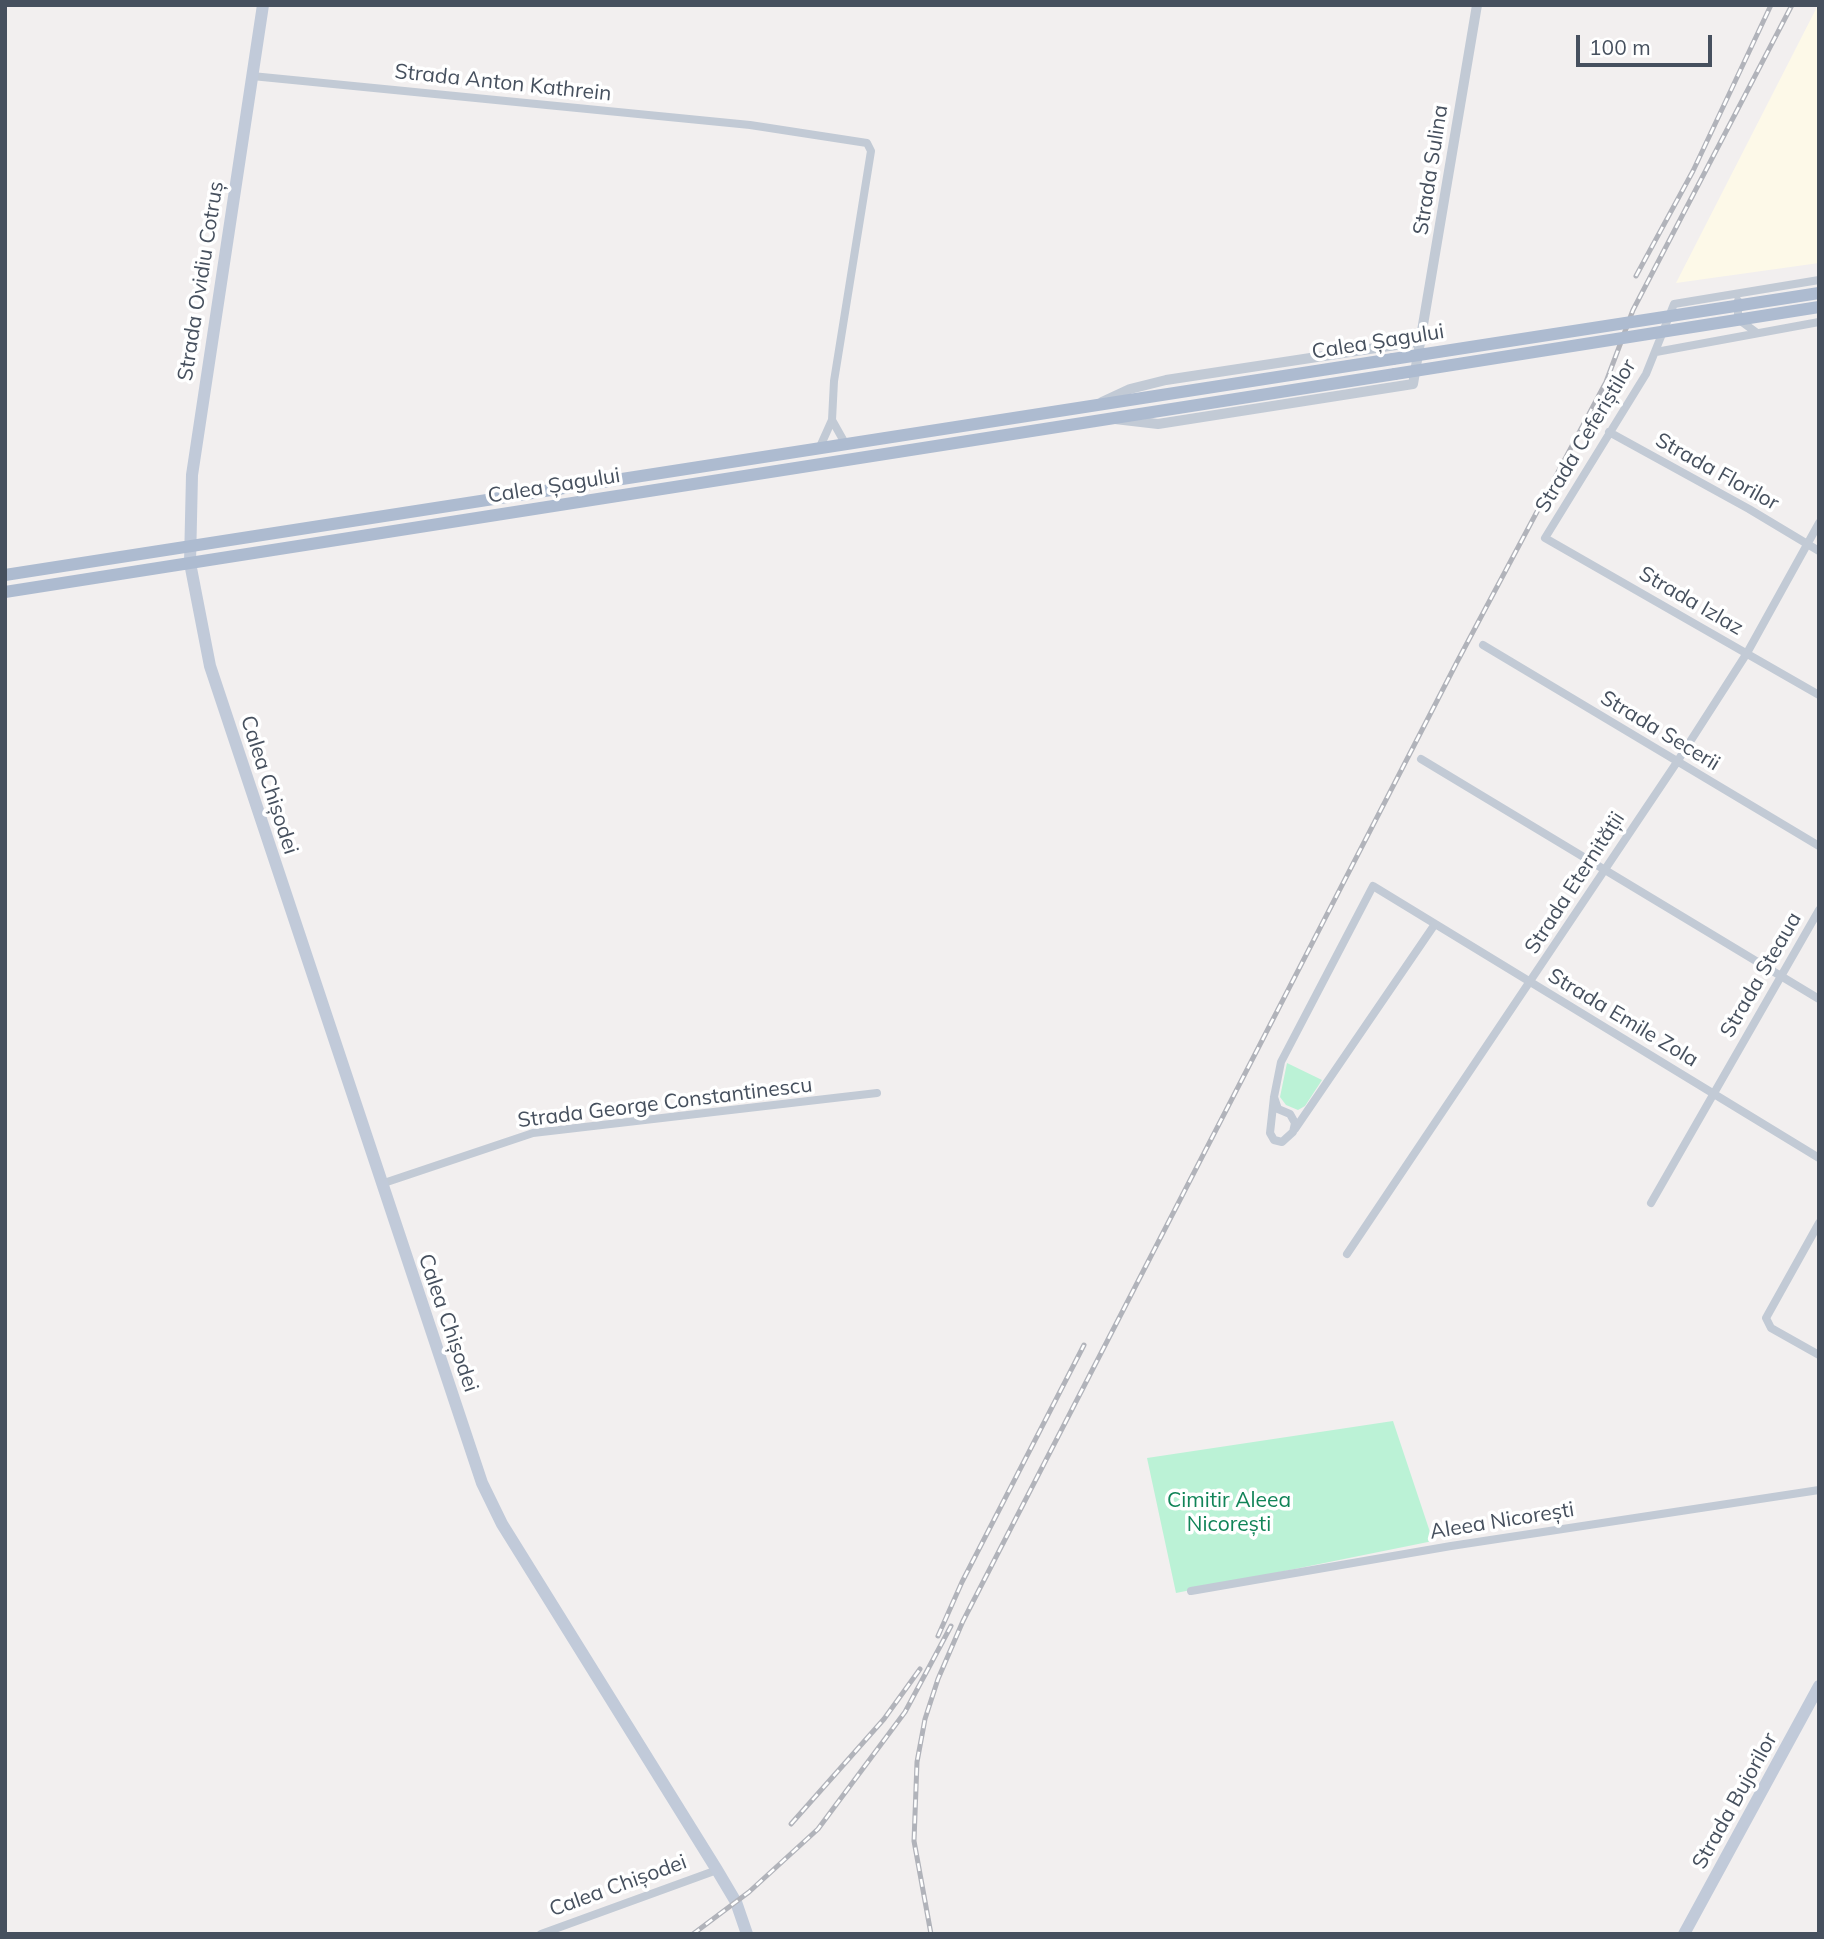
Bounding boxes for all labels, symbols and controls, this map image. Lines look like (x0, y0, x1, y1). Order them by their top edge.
scale bar (1579, 21, 1716, 65)
text: 100 m (1589, 34, 1651, 60)
street label: Strada Anton Kathrein (393, 59, 613, 107)
street label: Strada Sulina (1408, 103, 1454, 237)
street label: Strada Ovidiu Cotruș (173, 179, 229, 383)
street label: Calea Șagului (1310, 319, 1446, 365)
street label: Strada Ceferiștilor (1530, 355, 1642, 517)
street label: Strada Florilor (1651, 428, 1783, 516)
street label: Calea Șagului (486, 463, 622, 509)
street label: Strada Izlaz (1634, 561, 1748, 641)
street label: Strada Secerii (1596, 685, 1724, 777)
street label: Calea Chișodei (235, 713, 303, 857)
street label: Strada Eternității (1520, 807, 1630, 959)
street label: Strada Steaua (1715, 908, 1807, 1042)
street label: Strada Emile Zola (1543, 963, 1703, 1073)
street label: Strada George Constantinescu (516, 1072, 814, 1134)
street label: Calea Chișodei (413, 1251, 483, 1395)
park label: Cimitir Aleea Nicorești (1167, 1488, 1291, 1538)
street label: Aleea Nicorești (1428, 1497, 1576, 1545)
street label: Strada Bujorilor (1687, 1729, 1783, 1873)
street label: Calea Chișodei (546, 1849, 690, 1923)

